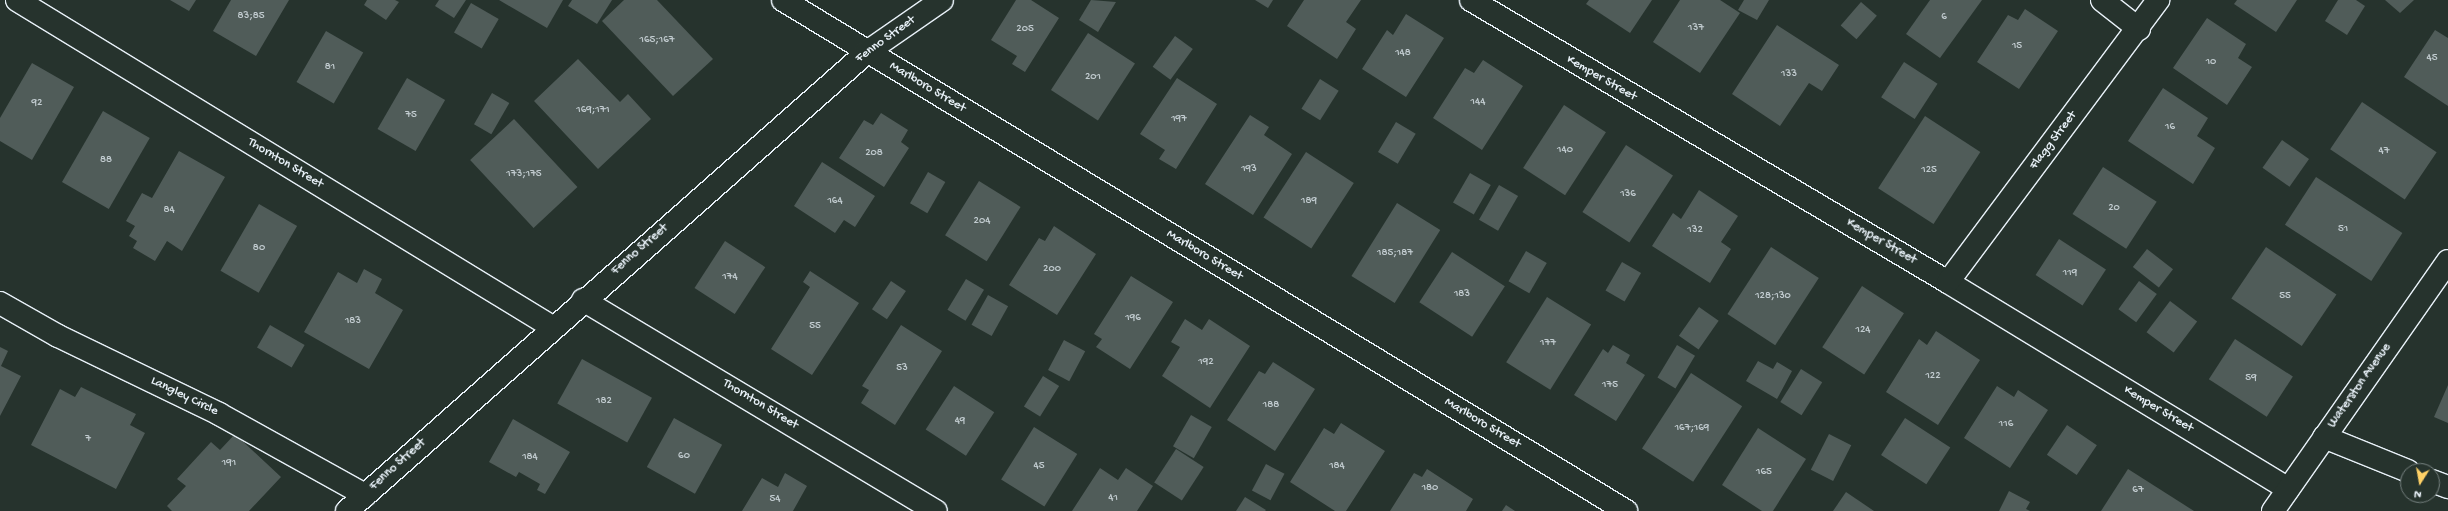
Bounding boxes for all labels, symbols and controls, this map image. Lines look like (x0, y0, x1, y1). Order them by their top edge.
house number: 83;85 (237, 9, 265, 23)
house number: 6 (1941, 10, 1947, 24)
street label: Fenno Street (853, 13, 919, 67)
house number: 137 (1688, 21, 1704, 35)
house number: 205 (1016, 22, 1034, 36)
house number: 165;167 (640, 33, 674, 47)
house number: 15 (2012, 39, 2022, 53)
house number: 148 (1395, 46, 1411, 60)
house number: 45 (2427, 51, 2437, 65)
street label: Kemper Street (1563, 53, 1639, 105)
house number: 10 (2206, 55, 2216, 69)
street label: Marlboro Street (886, 59, 968, 117)
house number: 81 (325, 60, 335, 74)
house number: 133 (1781, 67, 1797, 81)
house number: 201 (1085, 70, 1101, 84)
house number: 144 (1471, 95, 1485, 109)
house number: 92 (32, 96, 42, 110)
house number: 169;171 (576, 103, 610, 117)
house number: 75 (405, 108, 417, 122)
street label: Flagg Street (2027, 109, 2081, 173)
house number: 197 (1171, 112, 1187, 126)
house number: 16 (2165, 120, 2175, 134)
street label: Thornton Street (244, 135, 326, 193)
house number: 140 (1557, 143, 1573, 157)
house number: 47 (2379, 144, 2389, 158)
house number: 208 (865, 146, 883, 160)
house number: 88 (100, 153, 112, 167)
house number: 193 (1241, 162, 1257, 176)
house number: 125 (1921, 163, 1937, 177)
house number: 173;175 (506, 167, 542, 181)
house number: 136 (1620, 187, 1636, 201)
house number: 164 (827, 194, 843, 208)
house number: 189 (1301, 194, 1317, 208)
house number: 20 (2108, 201, 2120, 215)
house number: 84 (163, 203, 175, 217)
house number: 204 (974, 214, 990, 228)
street label: Kemper Street (1843, 216, 1919, 268)
street label: Fenno Street (608, 221, 672, 279)
house number: 51 (2338, 222, 2348, 236)
house number: 132 (1687, 223, 1703, 237)
street label: Marlboro Street (1163, 227, 1245, 285)
house number: 80 (253, 241, 265, 255)
house number: 185;187 (1377, 246, 1413, 260)
house number: 200 (1043, 262, 1061, 276)
house number: 119 (2063, 266, 2077, 280)
house number: 174 (722, 270, 738, 284)
house number: 183 (1454, 287, 1470, 301)
house number: 128;130 (1755, 289, 1791, 303)
house number: 55 (2279, 289, 2291, 303)
house number: 196 (1125, 311, 1141, 325)
house number: 183 (345, 314, 361, 328)
house number: 55 (809, 319, 821, 333)
house number: 124 (1855, 323, 1871, 337)
house number: 177 (1540, 336, 1556, 350)
street label: Waterston Avenue (2325, 341, 2395, 431)
house number: 192 (1198, 355, 1214, 369)
house number: 53 (896, 361, 908, 375)
house number: 122 (1925, 369, 1941, 383)
house number: 59 (2245, 371, 2257, 385)
street label: Langley Circle (148, 374, 220, 420)
street label: Thornton Street (719, 376, 801, 434)
house number: 175 (1602, 378, 1618, 392)
street label: Kemper Street (2120, 383, 2196, 437)
house number: 182 (596, 394, 612, 408)
street label: Marlboro Street (1441, 395, 1523, 453)
house number: 188 (1263, 398, 1279, 412)
house number: 49 (955, 414, 965, 428)
house number: 116 (1999, 417, 2013, 431)
house number: 167;169 (1675, 421, 1709, 435)
house number: 7 (85, 432, 91, 446)
street label: Fenno Street (367, 436, 429, 494)
house number: 60 (678, 449, 690, 463)
house number: 184 (522, 450, 538, 464)
house number: 191 (222, 456, 236, 470)
house number: 45 (1034, 459, 1044, 473)
house number: 184 (1329, 459, 1345, 473)
north arrow (2400, 463, 2440, 503)
house number: 165 (1756, 465, 1772, 479)
house number: 180 (1422, 481, 1438, 495)
house number: 67 (2132, 483, 2144, 497)
text: N (2413, 487, 2423, 500)
house number: 41 (1108, 491, 1118, 505)
house number: 54 (770, 492, 780, 506)

